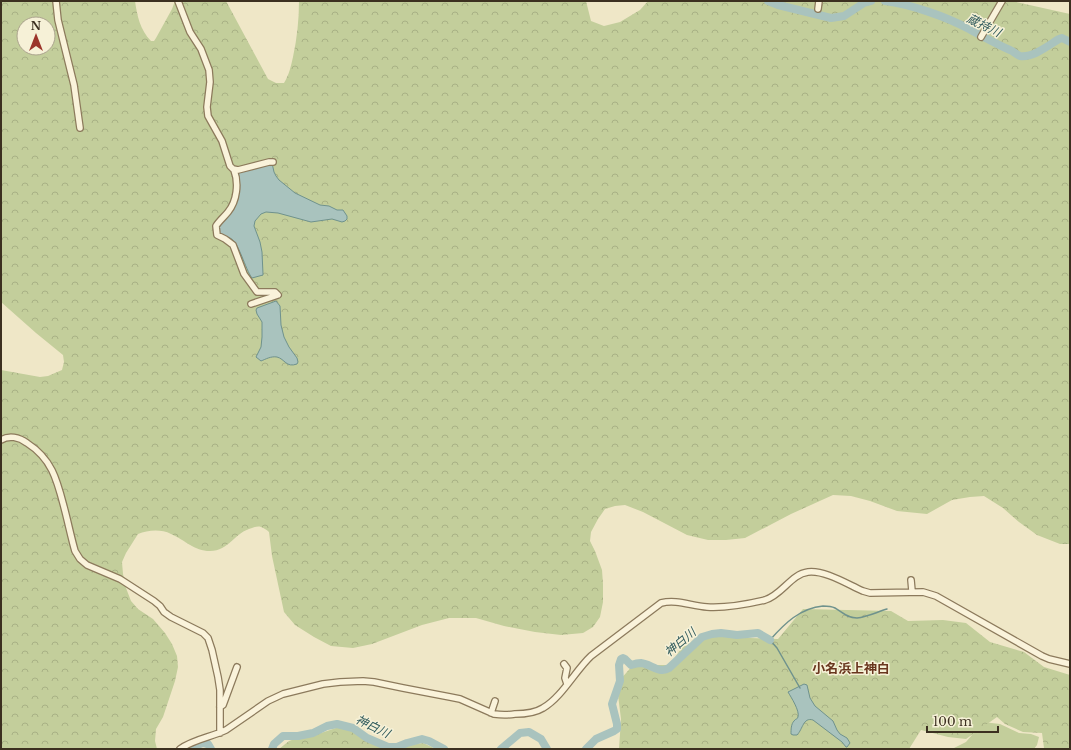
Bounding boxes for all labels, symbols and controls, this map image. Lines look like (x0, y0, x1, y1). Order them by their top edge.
water label: 蔵持川 (965, 10, 1005, 41)
north arrow (16, 16, 56, 56)
text: N (31, 19, 42, 33)
water label: 神白川 (661, 623, 700, 659)
district label: 小名浜上神白 (812, 660, 890, 677)
scale bar (927, 708, 998, 734)
water label: 神白川 (354, 711, 394, 742)
text: 100 m (933, 714, 972, 729)

